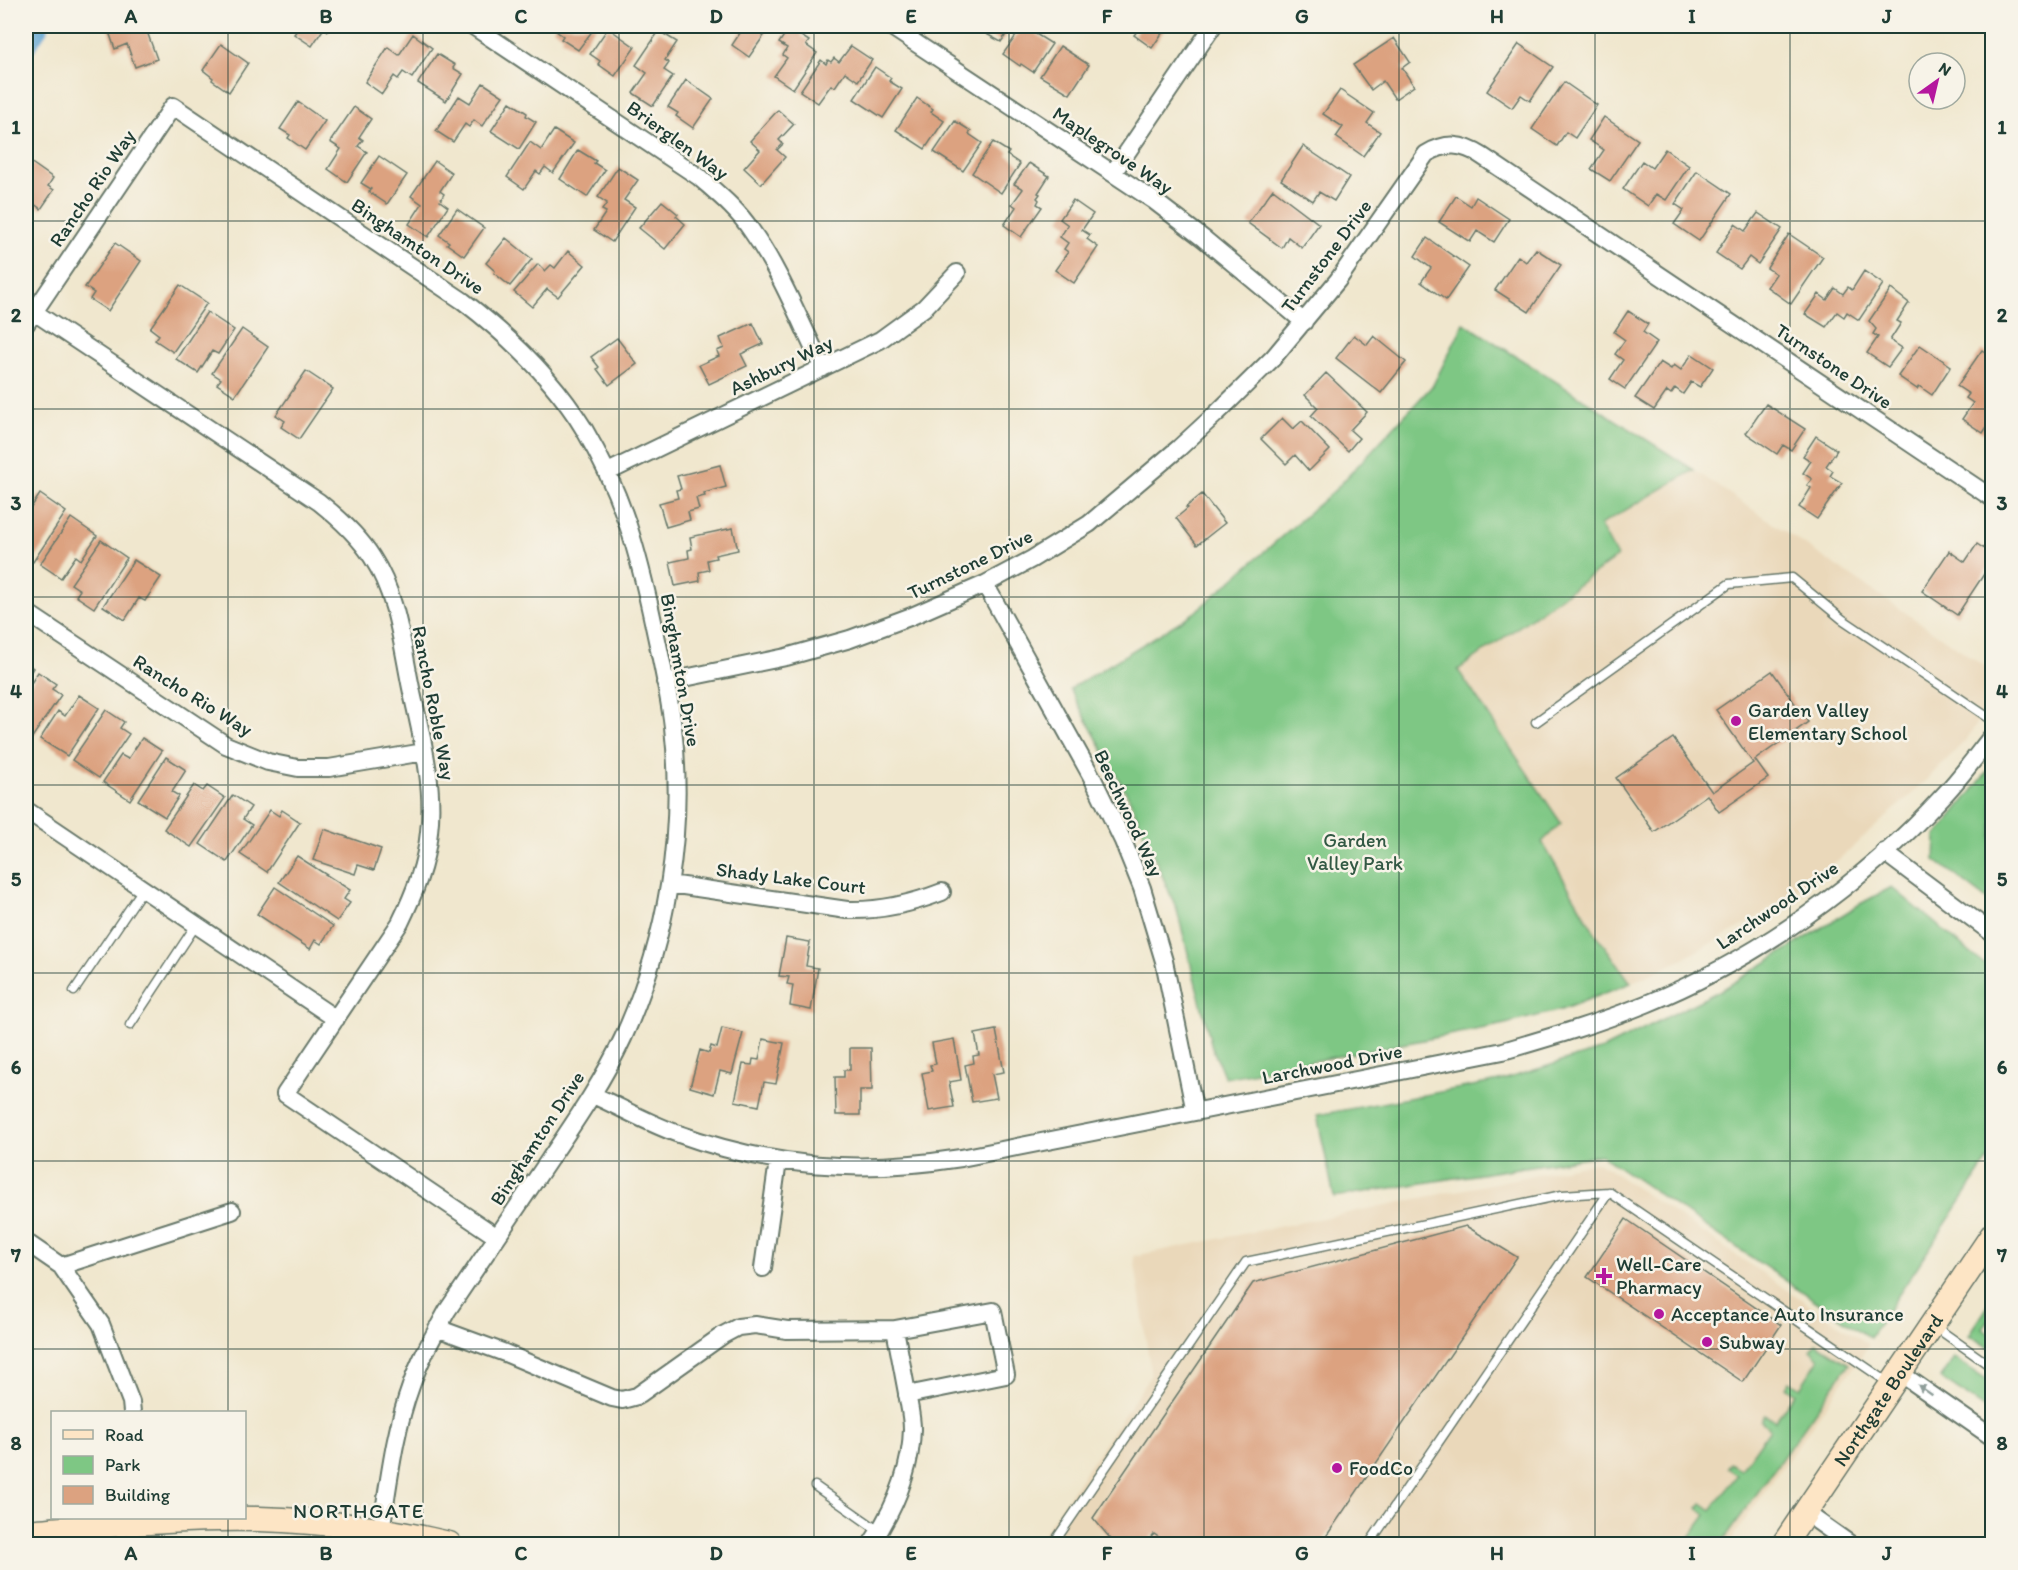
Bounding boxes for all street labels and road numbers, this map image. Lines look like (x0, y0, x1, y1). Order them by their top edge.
street label: Brierglen Way (622, 95, 734, 185)
street label: Maplegrove Way (1048, 101, 1178, 199)
street label: Rancho Rio Way (44, 124, 140, 251)
street label: Binghamton Drive (347, 193, 489, 299)
street label: Turnstone Drive (1275, 194, 1377, 318)
street label: Turnstone Drive (1771, 318, 1897, 414)
street label: Ashbury Way (726, 330, 837, 400)
street label: Turnstone Drive (904, 523, 1036, 605)
street label: Binghamton Drive (656, 591, 706, 749)
street label: Rancho Roble Way (407, 624, 461, 783)
street label: Rancho Rio Way (129, 649, 258, 742)
street label: Beechwood Way (1089, 746, 1169, 881)
street label: Larchwood Drive (1711, 855, 1843, 955)
street label: Shady Lake Court (715, 857, 867, 899)
street label: Larchwood Drive (1260, 1039, 1404, 1089)
street label: Binghamton Drive (485, 1066, 589, 1210)
street label: Northgate Boulevard (1828, 1309, 1948, 1471)

